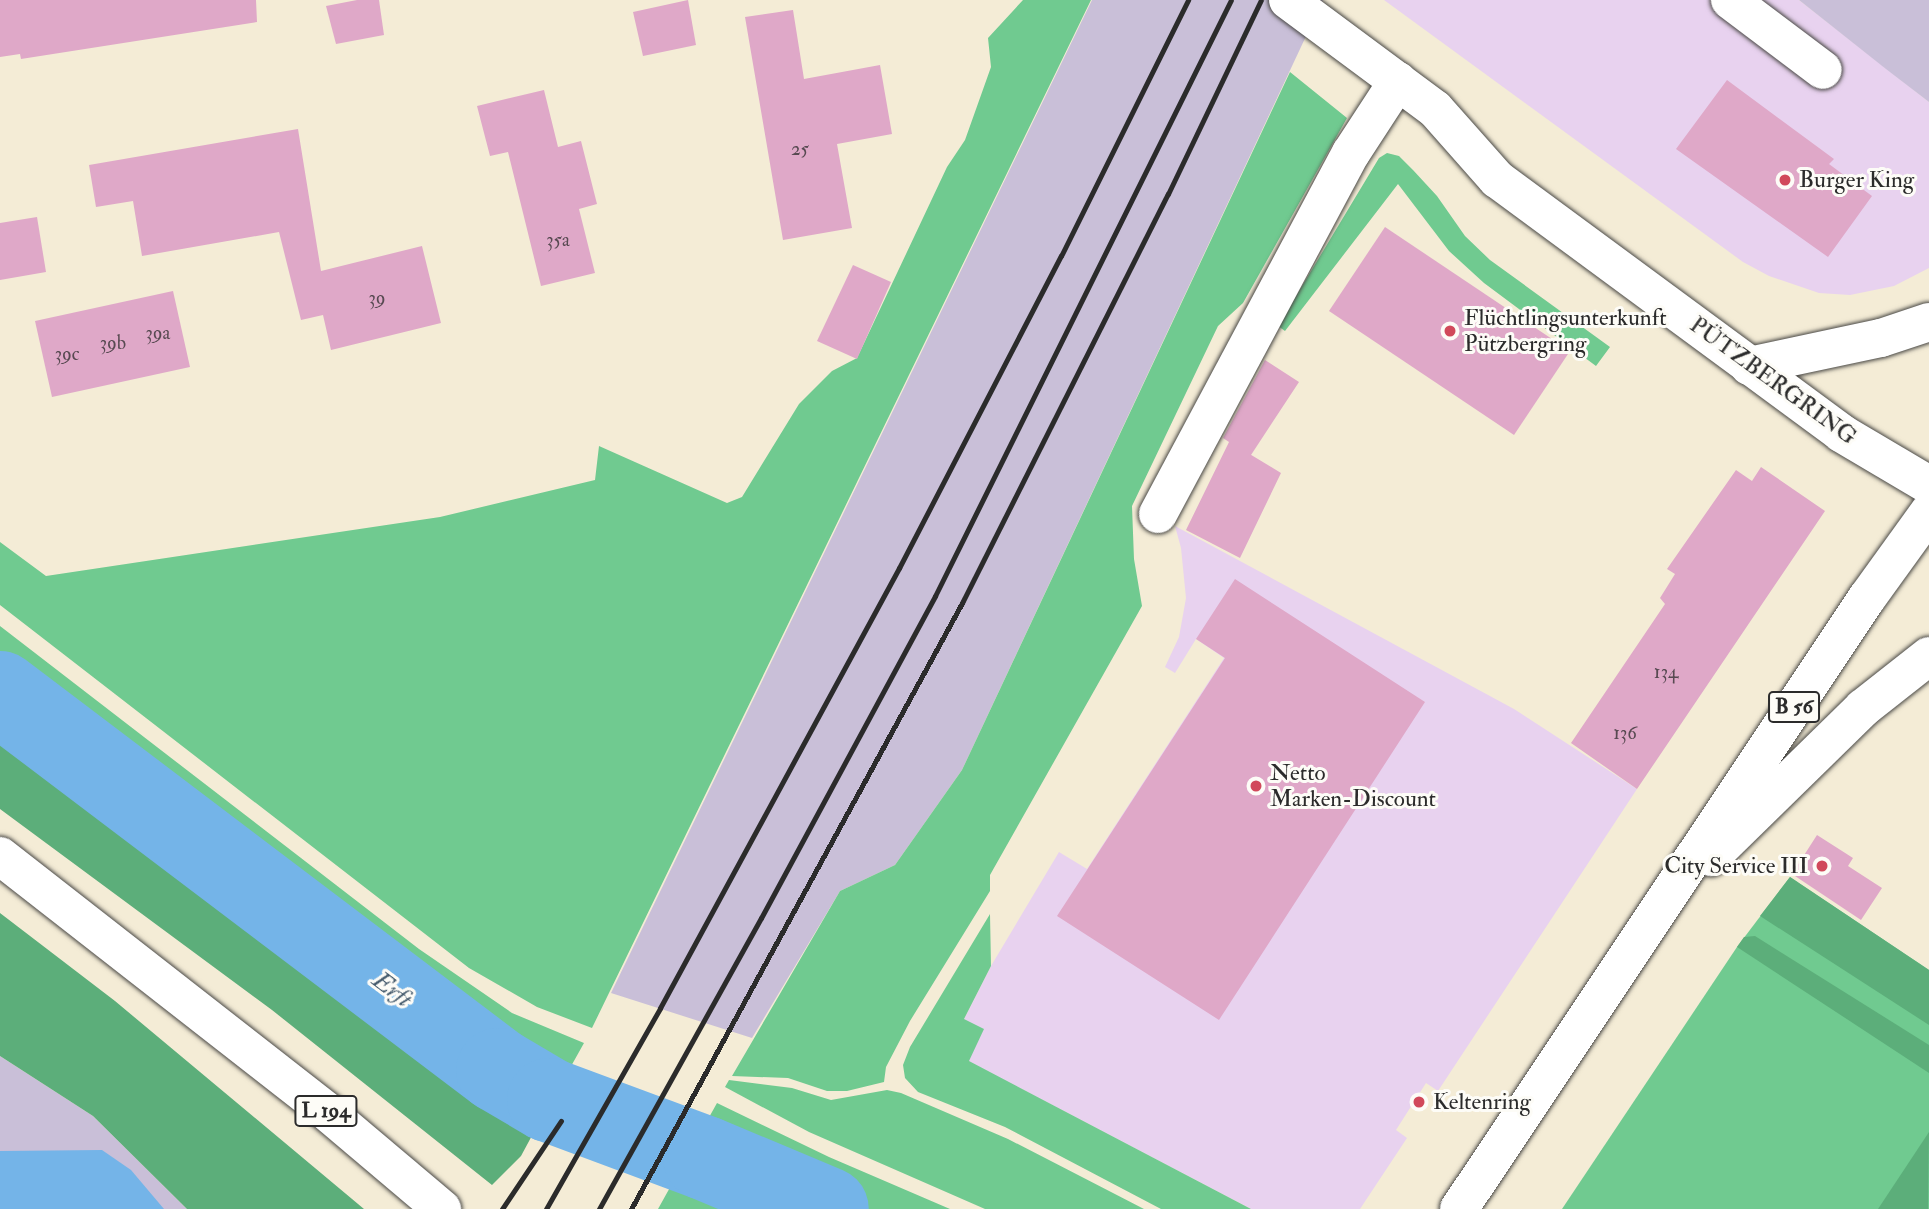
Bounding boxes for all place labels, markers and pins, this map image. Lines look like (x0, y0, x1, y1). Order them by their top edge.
place label: Burger King (1799, 166, 1914, 194)
marker: Burger King (1777, 172, 1793, 188)
place label: Flüchtlingsunterkunft Pützbergring (1464, 304, 1667, 358)
marker: Flüchtlingsunterkunft Pützbergring (1442, 323, 1458, 339)
place label: Netto Marken-Discount (1270, 759, 1436, 813)
marker: Netto Marken-Discount (1248, 778, 1264, 794)
place label: City Service III (1664, 852, 1808, 880)
marker: City Service III (1814, 858, 1830, 874)
place label: Keltenring (1433, 1088, 1531, 1116)
marker: Keltenring (1411, 1094, 1427, 1110)

